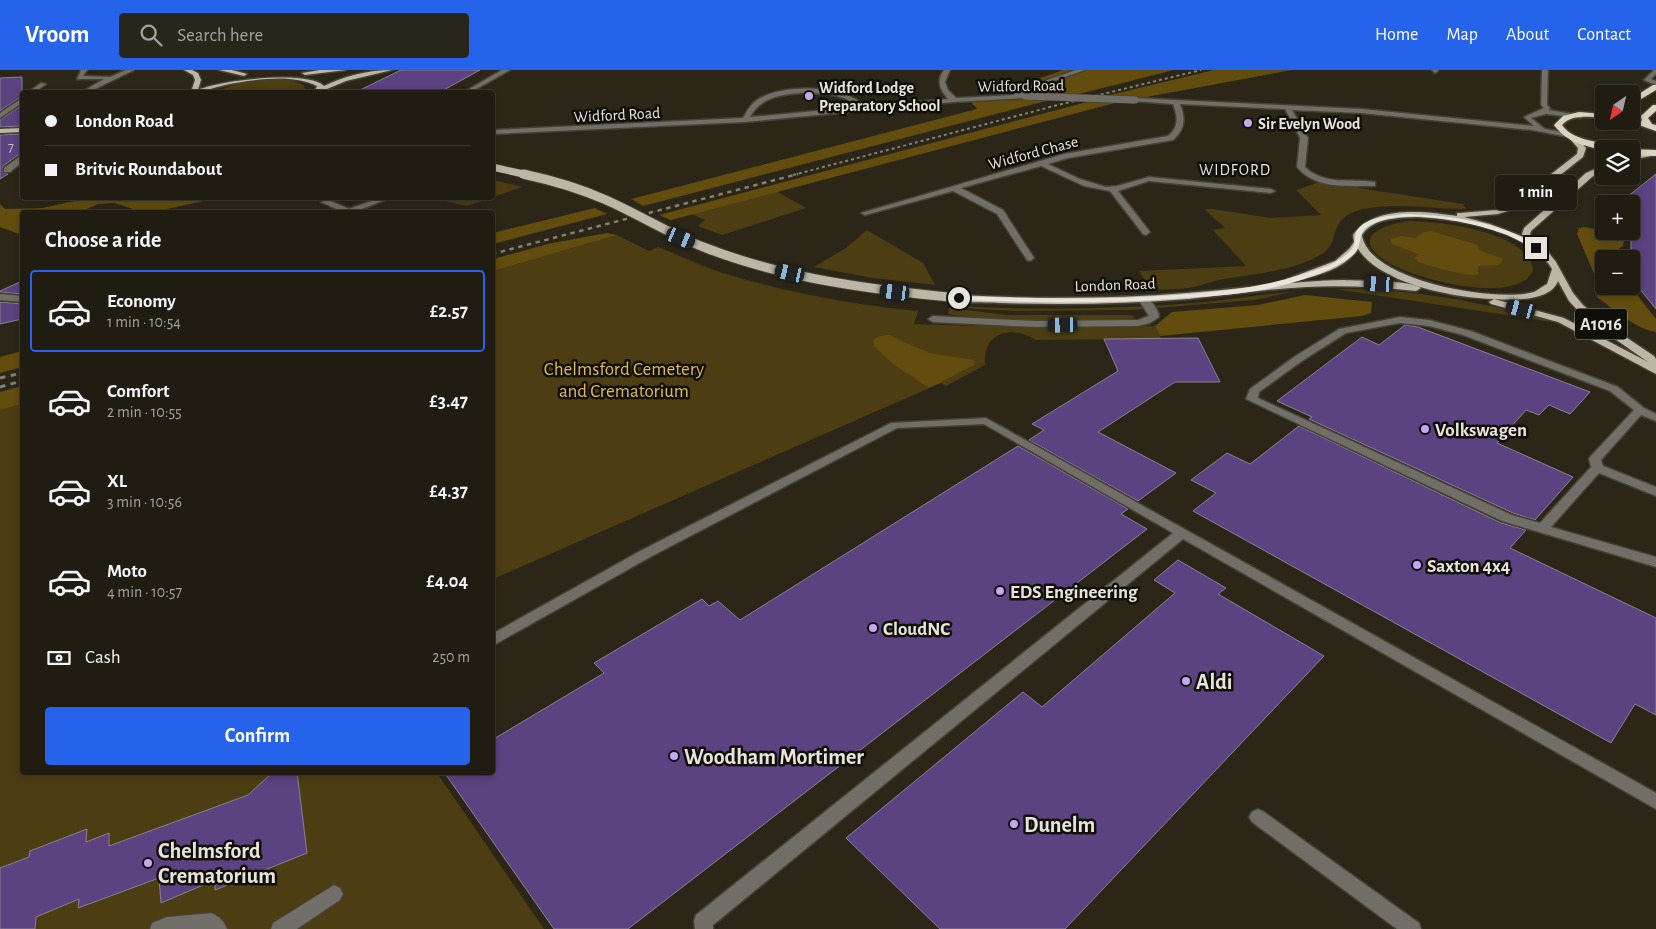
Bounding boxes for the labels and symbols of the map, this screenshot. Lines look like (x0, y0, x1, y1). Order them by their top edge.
street label: Widford Road (978, 77, 1064, 95)
place label: Widford Lodge Preparatory School (819, 80, 941, 115)
north arrow (1595, 85, 1640, 130)
marker: Widford Lodge Preparatory School (803, 90, 815, 102)
street label: Widford Road (573, 105, 661, 125)
place label: Sir Evelyn Wood (1258, 116, 1361, 133)
marker: Sir Evelyn Wood (1242, 117, 1254, 129)
street label: Widford Chase (987, 133, 1080, 173)
house number: 7 (8, 140, 14, 154)
district label: WIDFORD (1199, 162, 1271, 178)
callout: 1 min (1495, 176, 1577, 210)
car (664, 225, 697, 251)
route end (1525, 237, 1547, 259)
car (773, 262, 806, 284)
street label: London Road (1074, 276, 1156, 294)
car (1363, 276, 1394, 292)
car (879, 283, 910, 301)
route start (948, 287, 970, 309)
car (1504, 298, 1537, 320)
road number: A1016 (1575, 308, 1627, 340)
car (1047, 317, 1078, 333)
park label: Chelmsford Cemetery and Crematorium (544, 360, 704, 401)
place label: Volkswagen (1435, 421, 1527, 440)
marker: Volkswagen (1419, 423, 1431, 435)
place label: Saxton 4x4 (1427, 557, 1511, 576)
marker: Saxton 4x4 (1411, 559, 1423, 571)
place label: EDS Engineering (1010, 583, 1138, 602)
marker: EDS Engineering (994, 585, 1006, 597)
place label: CloudNC (883, 620, 950, 639)
marker: CloudNC (867, 622, 879, 634)
place label: Aldi (1196, 671, 1233, 693)
marker: Aldi (1180, 675, 1192, 687)
place label: Woodham Mortimer (684, 746, 864, 768)
marker: Woodham Mortimer (668, 750, 680, 762)
place label: Dunelm (1024, 814, 1095, 836)
marker: Dunelm (1008, 818, 1020, 830)
place label: Chelmsford Crematorium (158, 840, 276, 887)
marker: Chelmsford Crematorium (142, 857, 154, 869)

